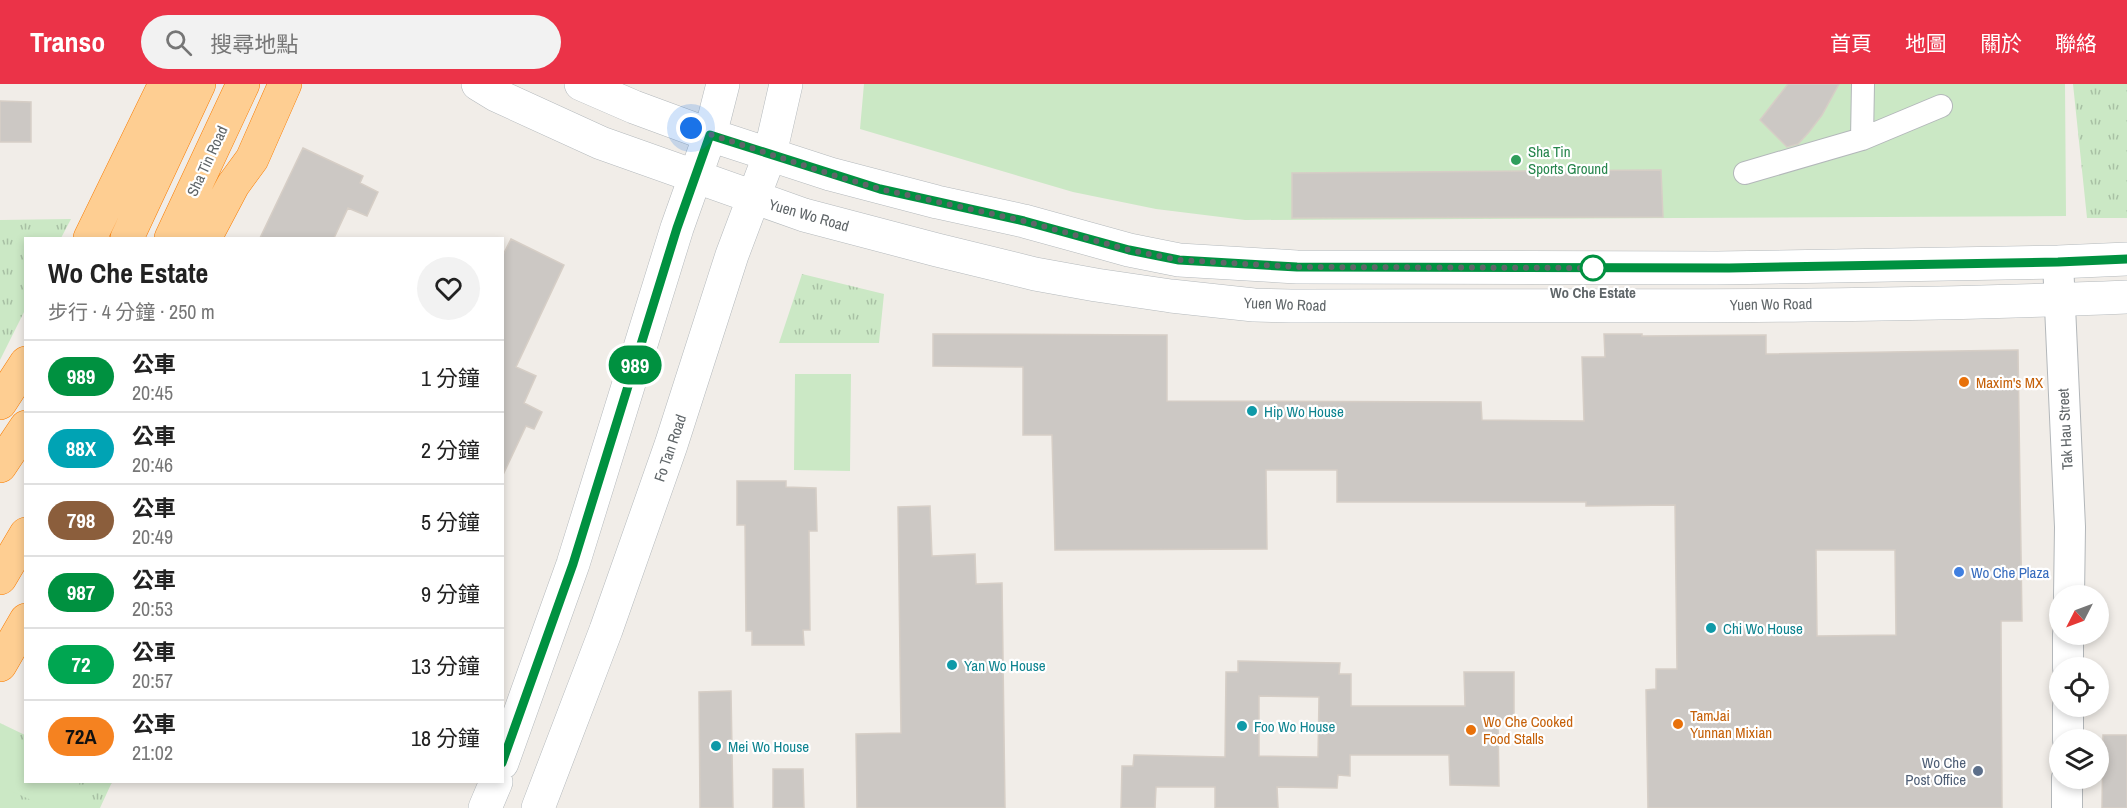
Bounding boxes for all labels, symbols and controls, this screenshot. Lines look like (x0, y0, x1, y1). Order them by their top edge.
search box (141, 15, 561, 69)
text: Transo (30, 23, 105, 61)
icon: search (162, 26, 195, 59)
text: 搜尋地點 (210, 29, 298, 59)
text: 首頁 (1830, 29, 1872, 58)
text: 地圖 (1905, 29, 1947, 58)
text: 關於 (1980, 29, 2022, 58)
text: 聯絡 (2055, 29, 2097, 58)
your location (676, 113, 706, 143)
street label: Sha Tin Road (182, 122, 232, 200)
place label: Sha Tin Sports Ground (1528, 141, 1608, 179)
marker: Sha Tin Sports Ground (1509, 153, 1523, 167)
street label: Yuen Wo Road (766, 194, 852, 236)
text: Wo Che Estate (48, 254, 208, 292)
marker: Wo Che Estate (1580, 255, 1606, 281)
button: heart (417, 257, 480, 320)
place label: Wo Che Estate (1550, 282, 1636, 303)
street label: Yuen Wo Road (1243, 292, 1327, 316)
street label: Yuen Wo Road (1730, 293, 1812, 315)
text: 步行 · 4 分鐘 · 250 m (48, 298, 215, 325)
line badge: 989 (600, 346, 670, 384)
text: 公車 (132, 349, 176, 379)
text: 989 (621, 351, 649, 380)
text: 989 (67, 362, 95, 391)
text: 1 分鐘 (421, 363, 480, 393)
place label: Maxim's MX (1976, 372, 2044, 393)
marker: Maxim's MX (1957, 375, 1971, 389)
text: 20:45 (132, 379, 173, 406)
street label: Tak Hau Street (2052, 387, 2078, 470)
place label: Hip Wo House (1264, 401, 1344, 422)
marker: Hip Wo House (1245, 404, 1259, 418)
street label: Fo Tan Road (649, 412, 691, 484)
text: 公車 (132, 421, 176, 451)
text: 88X (66, 434, 96, 463)
text: 2 分鐘 (421, 435, 480, 465)
text: 20:46 (132, 451, 173, 478)
text: 公車 (132, 493, 176, 523)
text: 798 (67, 506, 95, 535)
text: 5 分鐘 (421, 507, 480, 537)
text: 20:49 (132, 523, 173, 550)
place label: Wo Che Plaza (1971, 562, 2050, 583)
text: 公車 (132, 565, 176, 595)
marker: Wo Che Plaza (1952, 565, 1966, 579)
text: 987 (67, 578, 95, 607)
text: 9 分鐘 (421, 579, 480, 609)
north arrow (2049, 585, 2109, 645)
map controls (2049, 585, 2109, 789)
text: 20:53 (132, 595, 173, 622)
place label: Chi Wo House (1723, 618, 1803, 639)
marker: Chi Wo House (1704, 621, 1718, 635)
text: 公車 (132, 637, 176, 667)
text: 72 (71, 650, 91, 679)
text: 13 分鐘 (411, 651, 480, 681)
place label: Yan Wo House (964, 655, 1046, 676)
button: locate (2049, 657, 2109, 717)
marker: Yan Wo House (945, 658, 959, 672)
text: 20:57 (132, 667, 173, 694)
place label: TamJai Yunnan Mixian (1690, 705, 1772, 743)
text: 公車 (132, 709, 176, 739)
place label: Wo Che Cooked Food Stalls (1483, 711, 1573, 749)
place label: Foo Wo House (1254, 716, 1335, 737)
marker: TamJai Yunnan Mixian (1671, 717, 1685, 731)
marker: Foo Wo House (1235, 719, 1249, 733)
text: 72A (65, 722, 97, 751)
text: 18 分鐘 (411, 723, 480, 753)
marker: Wo Che Cooked Food Stalls (1464, 723, 1478, 737)
button: layers (2049, 729, 2109, 789)
place label: Mei Wo House (728, 736, 809, 757)
text: 21:02 (132, 739, 173, 766)
marker: Mei Wo House (709, 739, 723, 753)
place label: Wo Che Post Office (1905, 752, 1966, 790)
marker: Wo Che Post Office (1971, 764, 1985, 778)

